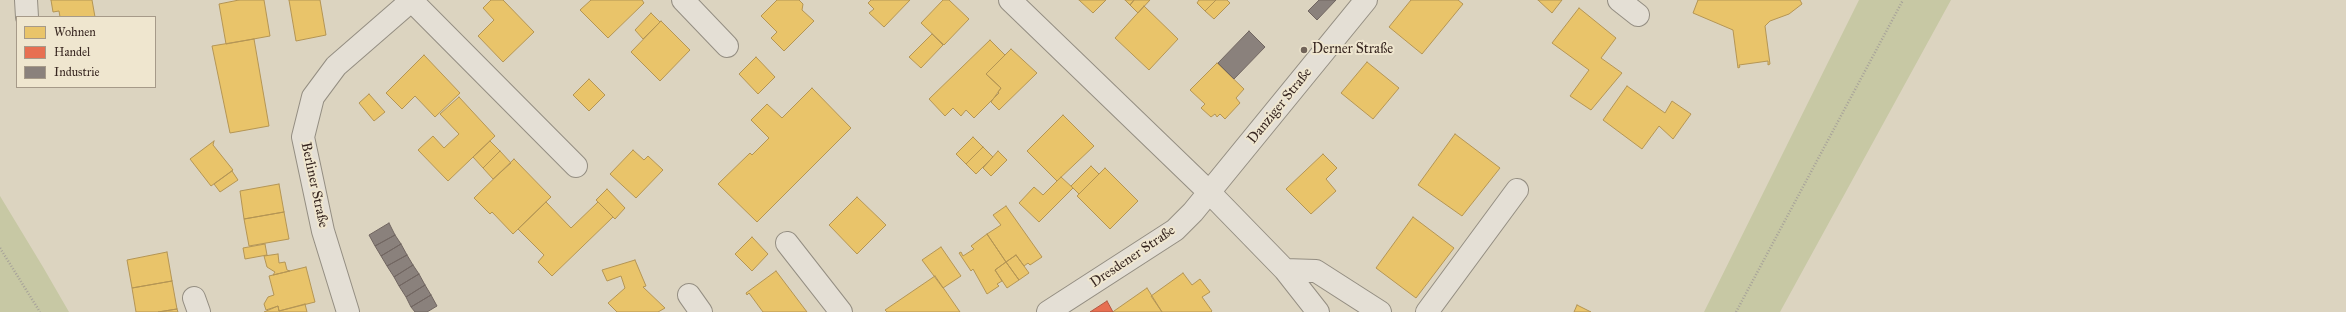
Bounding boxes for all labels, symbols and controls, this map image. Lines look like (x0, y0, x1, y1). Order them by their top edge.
legend (16, 16, 156, 88)
text: Wohnen (54, 25, 96, 39)
place label: Derner Straße (1312, 42, 1393, 58)
text: Handel (54, 45, 90, 59)
marker: Derner Straße (1299, 45, 1309, 55)
text: Industrie (54, 65, 99, 79)
street label: Danziger Straße (1244, 65, 1316, 147)
street label: Berliner Straße (297, 141, 331, 229)
street label: Dresdener Straße (1087, 222, 1179, 292)

